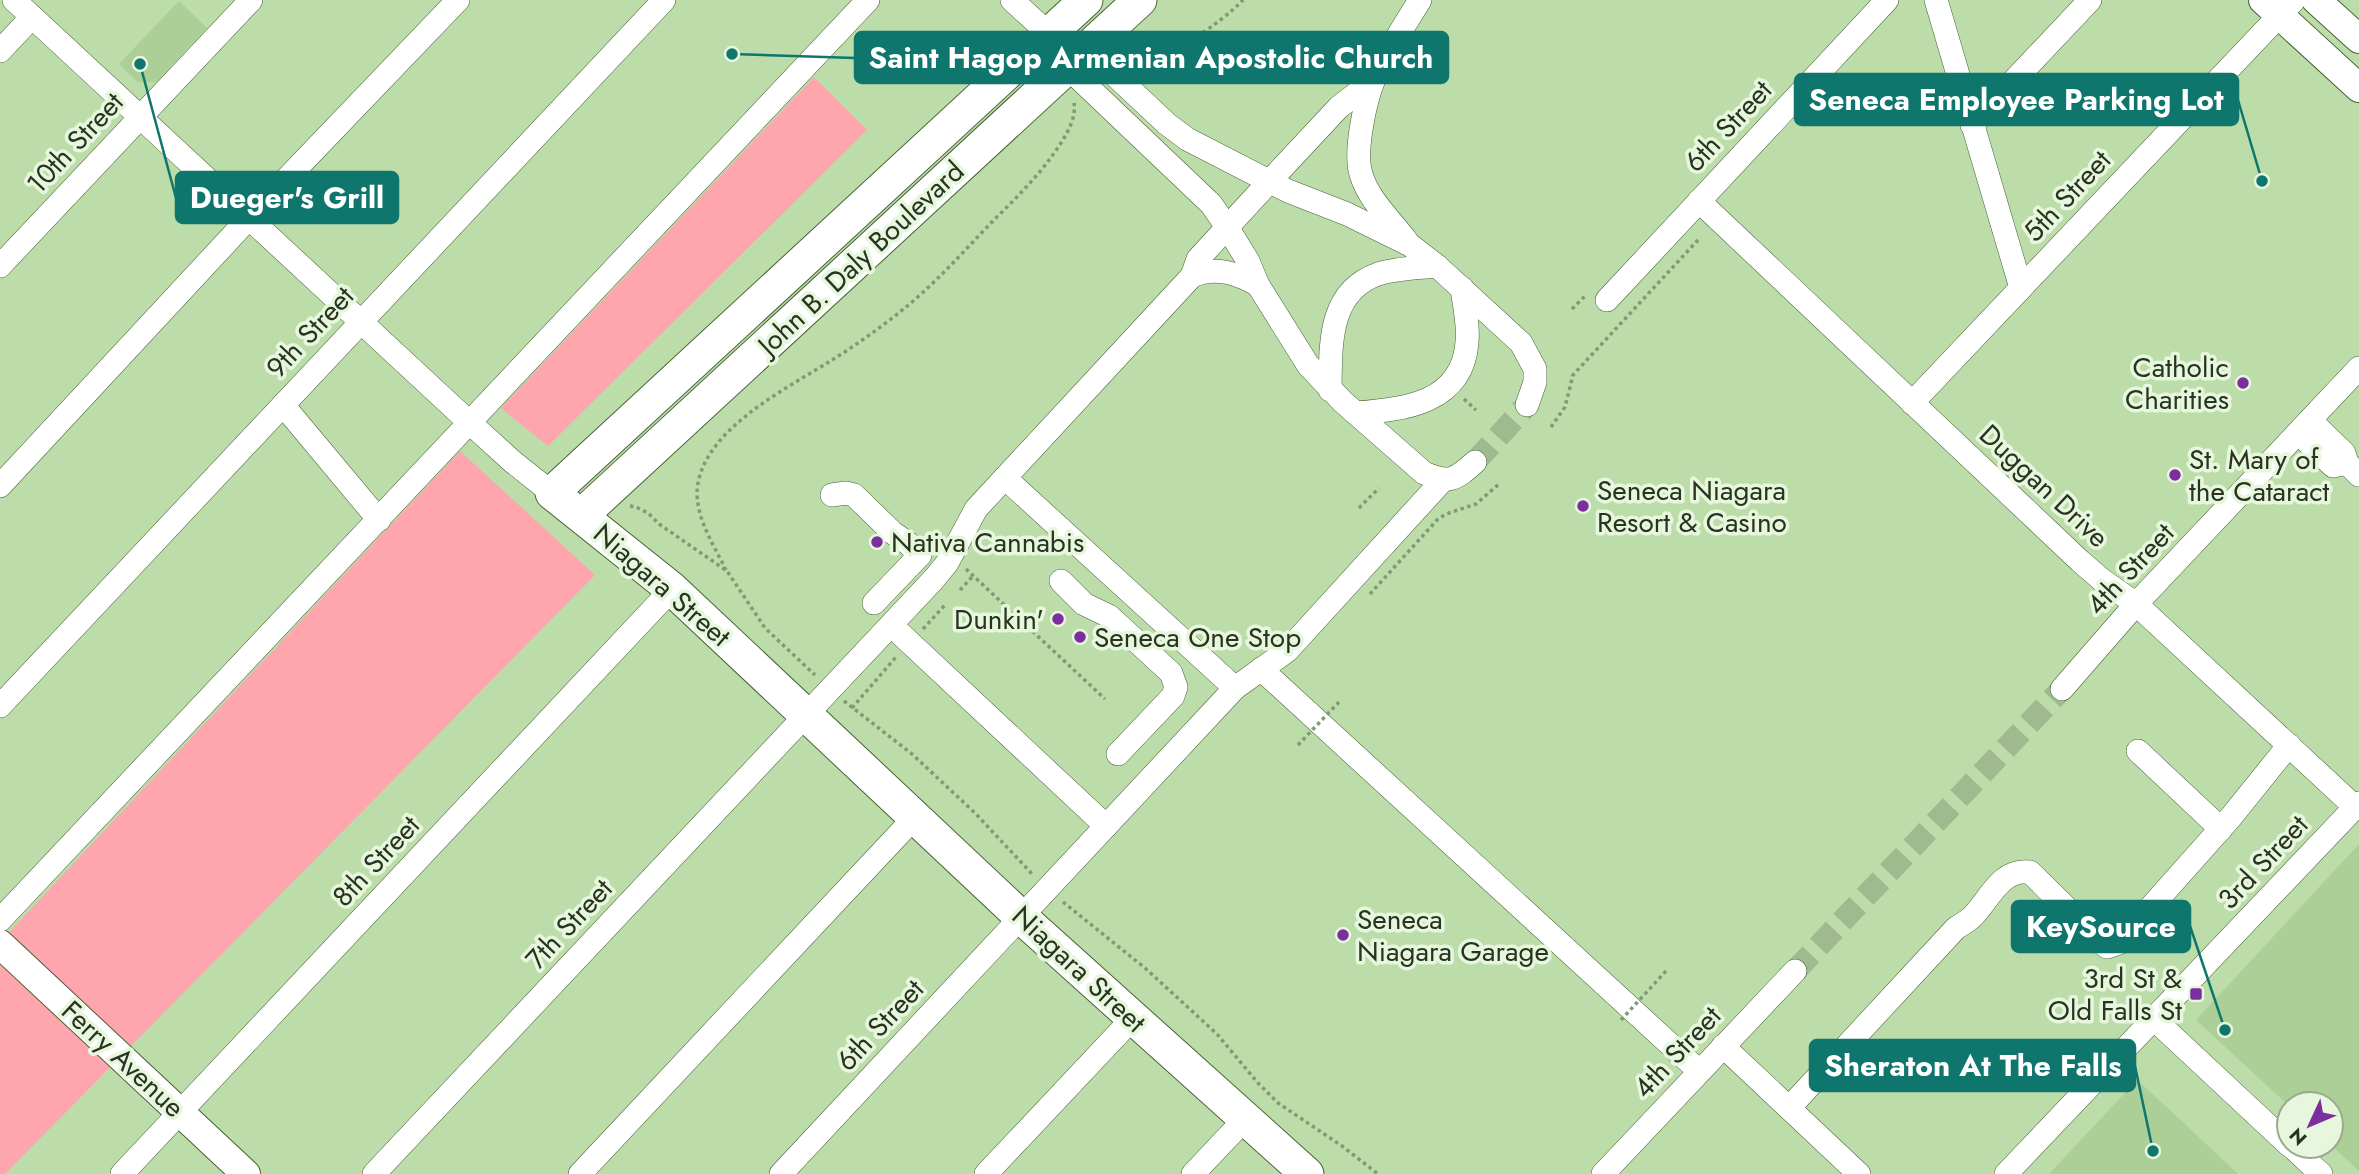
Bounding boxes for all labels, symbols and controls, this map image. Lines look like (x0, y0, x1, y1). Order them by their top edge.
callout: Saint Hagop Armenian Apostolic Church (855, 32, 1448, 83)
text: Saint Hagop Armenian Apostolic Church (869, 36, 1433, 79)
street label: 6th Street (1675, 71, 1782, 181)
callout: Seneca Employee Parking Lot (1795, 74, 2238, 125)
text: Seneca Employee Parking Lot (1809, 78, 2224, 121)
street label: 10th Street (17, 83, 133, 203)
street label: 5th Street (2014, 141, 2121, 251)
street label: John B. Daly Boulevard (746, 151, 973, 367)
callout: Dueger's Grill (176, 172, 398, 223)
text: Dueger's Grill (190, 176, 384, 219)
street label: 9th Street (257, 277, 364, 387)
place label: Catholic Charities (2125, 347, 2229, 420)
marker: Catholic Charities (2235, 375, 2251, 391)
street label: Duggan Drive (1970, 415, 2118, 557)
place label: St. Mary of the Cataract (2189, 439, 2330, 512)
marker: St. Mary of the Cataract (2167, 467, 2183, 483)
place label: Seneca Niagara Resort & Casino (1597, 470, 1787, 543)
marker: Seneca Niagara Resort & Casino (1575, 498, 1591, 514)
street label: Niagara Street (584, 514, 740, 656)
street label: 4th Street (2076, 514, 2184, 624)
place label: Nativa Cannabis (891, 522, 1084, 563)
marker: Nativa Cannabis (869, 534, 885, 550)
place label: Dunkin' (954, 599, 1044, 640)
marker: Dunkin' (1050, 611, 1066, 627)
place label: Seneca One Stop (1094, 617, 1301, 658)
marker: Seneca One Stop (1072, 629, 1088, 645)
street label: 3rd Street (2208, 805, 2318, 918)
street label: 8th Street (323, 806, 429, 916)
street label: 7th Street (516, 869, 622, 979)
street label: Niagara Street (1003, 896, 1155, 1042)
place label: Seneca Niagara Garage (1357, 899, 1549, 972)
callout: KeySource (2012, 901, 2190, 952)
text: KeySource (2026, 905, 2176, 948)
marker: Seneca Niagara Garage (1335, 927, 1351, 943)
place label: 3rd St & Old Falls St (2048, 958, 2182, 1031)
street label: 6th Street (827, 970, 934, 1080)
marker: 3rd St & Old Falls St (2188, 986, 2204, 1002)
street label: Ferry Avenue (52, 991, 194, 1127)
street label: 4th Street (1623, 997, 1731, 1107)
callout: Sheraton At The Falls (1810, 1040, 2135, 1091)
text: Sheraton At The Falls (1824, 1044, 2122, 1087)
north arrow (2275, 1090, 2345, 1160)
text: N (2283, 1122, 2313, 1151)

